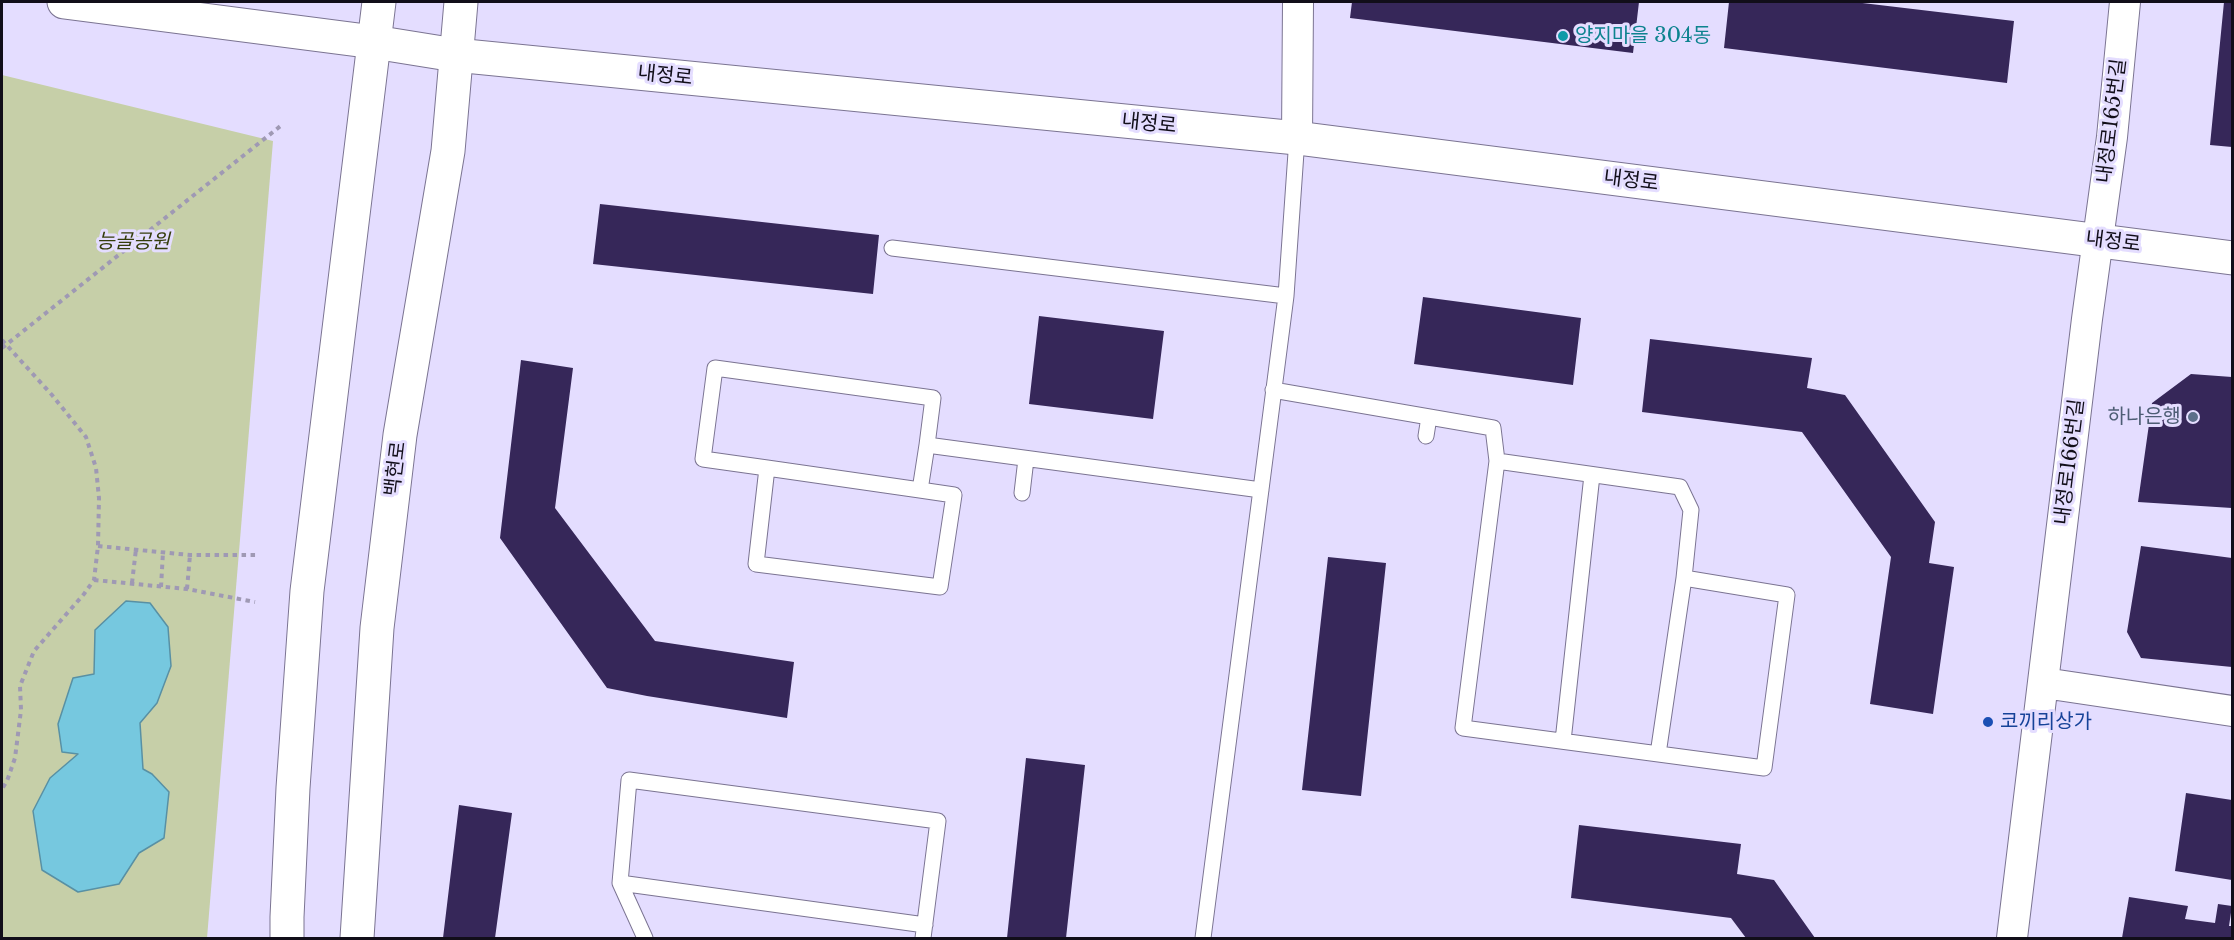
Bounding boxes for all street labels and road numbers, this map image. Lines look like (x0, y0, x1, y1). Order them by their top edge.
street label: 내정로165번길 (2092, 57, 2132, 185)
street label: 내정로 (636, 61, 694, 91)
street label: 내정로 (1120, 109, 1178, 139)
street label: 내정로 (1602, 166, 1660, 196)
street label: 내정로 (2084, 227, 2142, 257)
street label: 내정로166번길 (2050, 398, 2090, 526)
street label: 백현로 (381, 440, 411, 498)

